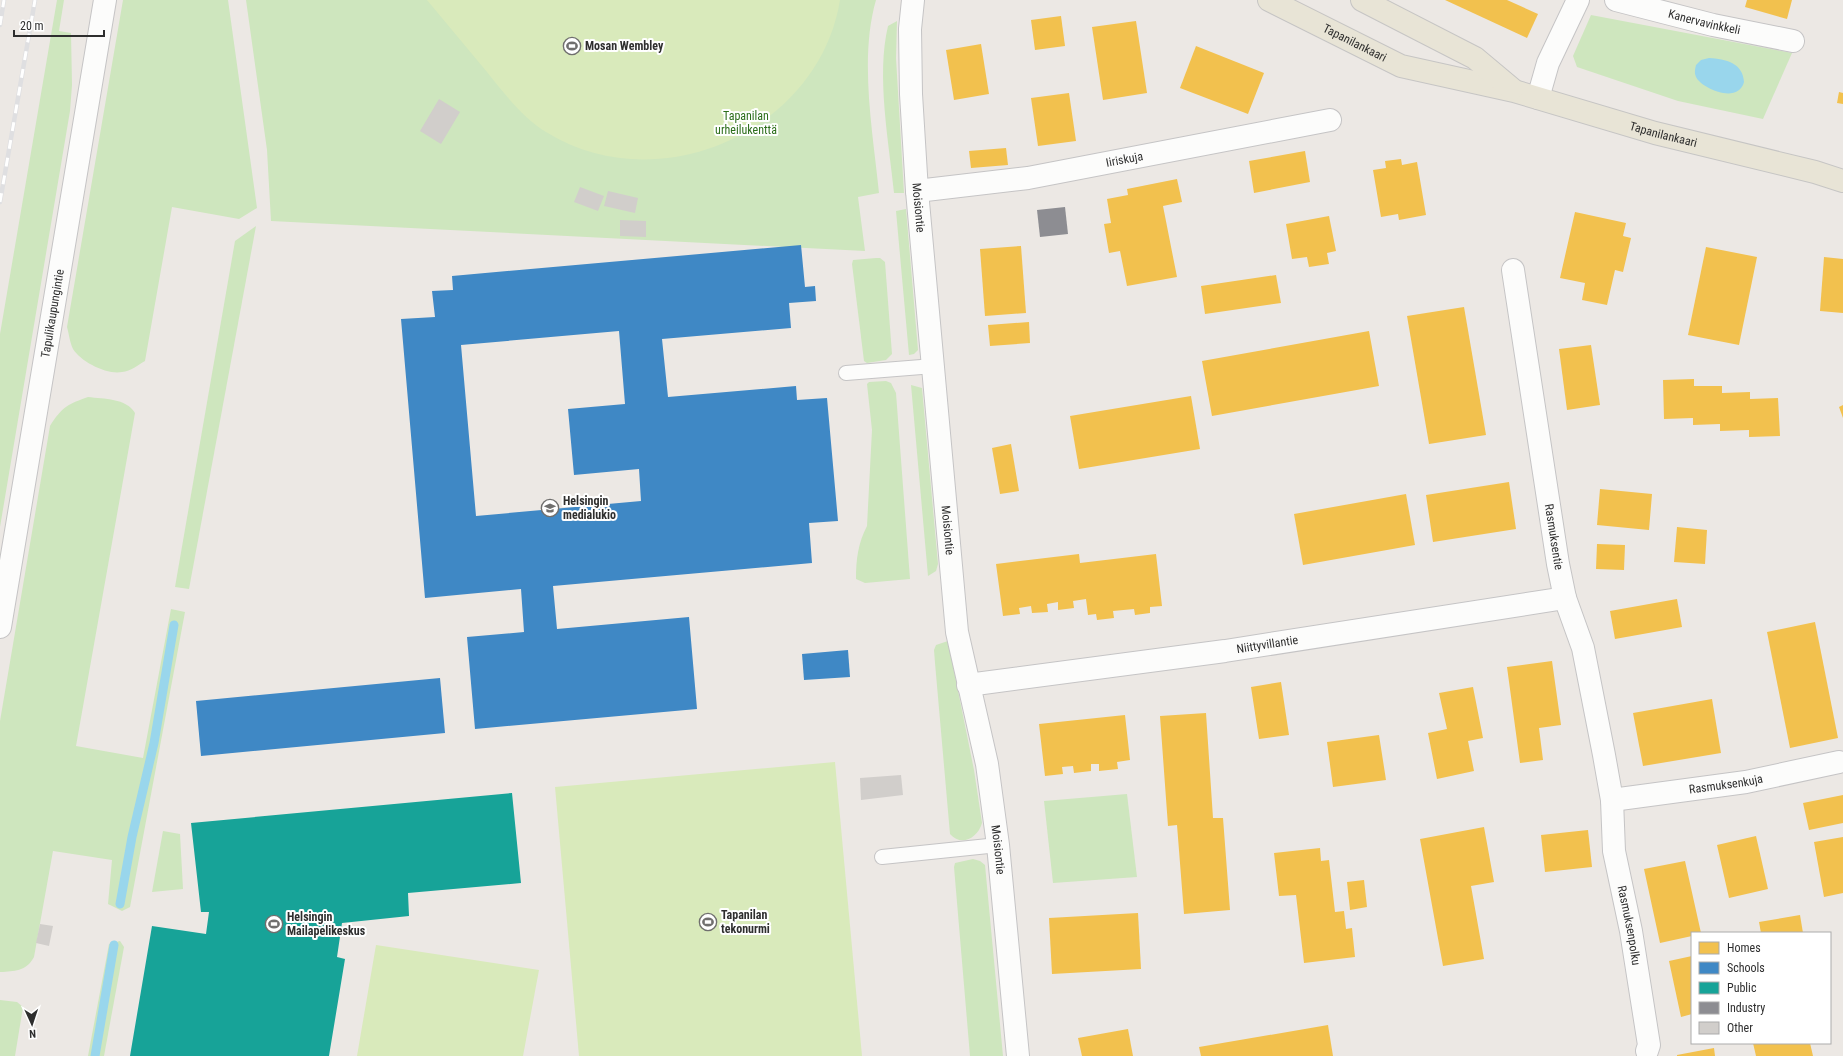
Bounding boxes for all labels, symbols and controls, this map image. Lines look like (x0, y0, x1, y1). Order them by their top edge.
street label: Kanervavinkkeli (1667, 7, 1742, 37)
scale bar (14, 12, 104, 38)
text: 20 m (20, 19, 44, 33)
street label: Tapanilankaari (1321, 21, 1389, 65)
sports icon: Mosan Wembley (562, 36, 582, 56)
place label: Mosan Wembley (585, 39, 664, 53)
park label: Tapanilan urheilukenttä (715, 109, 777, 137)
street label: Tapanilankaari (1628, 119, 1699, 150)
street label: Iiriskuja (1105, 149, 1144, 170)
street label: Moisiontie (910, 182, 928, 233)
street label: Tapulikaupungintie (38, 268, 67, 359)
place label: Helsingin medialukio (563, 494, 616, 522)
school or university icon: Helsingin medialukio (540, 498, 560, 518)
street label: Rasmuksentie (1542, 503, 1566, 572)
street label: Moisiontie (939, 505, 957, 556)
street label: Niittyvillantie (1236, 633, 1299, 656)
street label: Rasmuksenkuja (1688, 772, 1764, 797)
street label: Moisiontie (988, 824, 1008, 876)
street label: Rasmuksenpolku (1615, 884, 1643, 966)
place label: Tapanilan tekonurmi (721, 908, 770, 936)
place label: Helsingin Mailapelikeskus (287, 910, 366, 938)
sports icon: Tapanilan tekonurmi (698, 912, 718, 932)
sports icon: Helsingin Mailapelikeskus (264, 914, 284, 934)
legend (1691, 932, 1831, 1044)
text: Homes (1727, 941, 1761, 955)
text: Schools (1727, 961, 1765, 975)
text: Public (1727, 981, 1757, 995)
text: Industry (1727, 1001, 1765, 1015)
north arrow (12, 1004, 52, 1044)
text: Other (1727, 1021, 1753, 1035)
text: N (29, 1027, 36, 1040)

